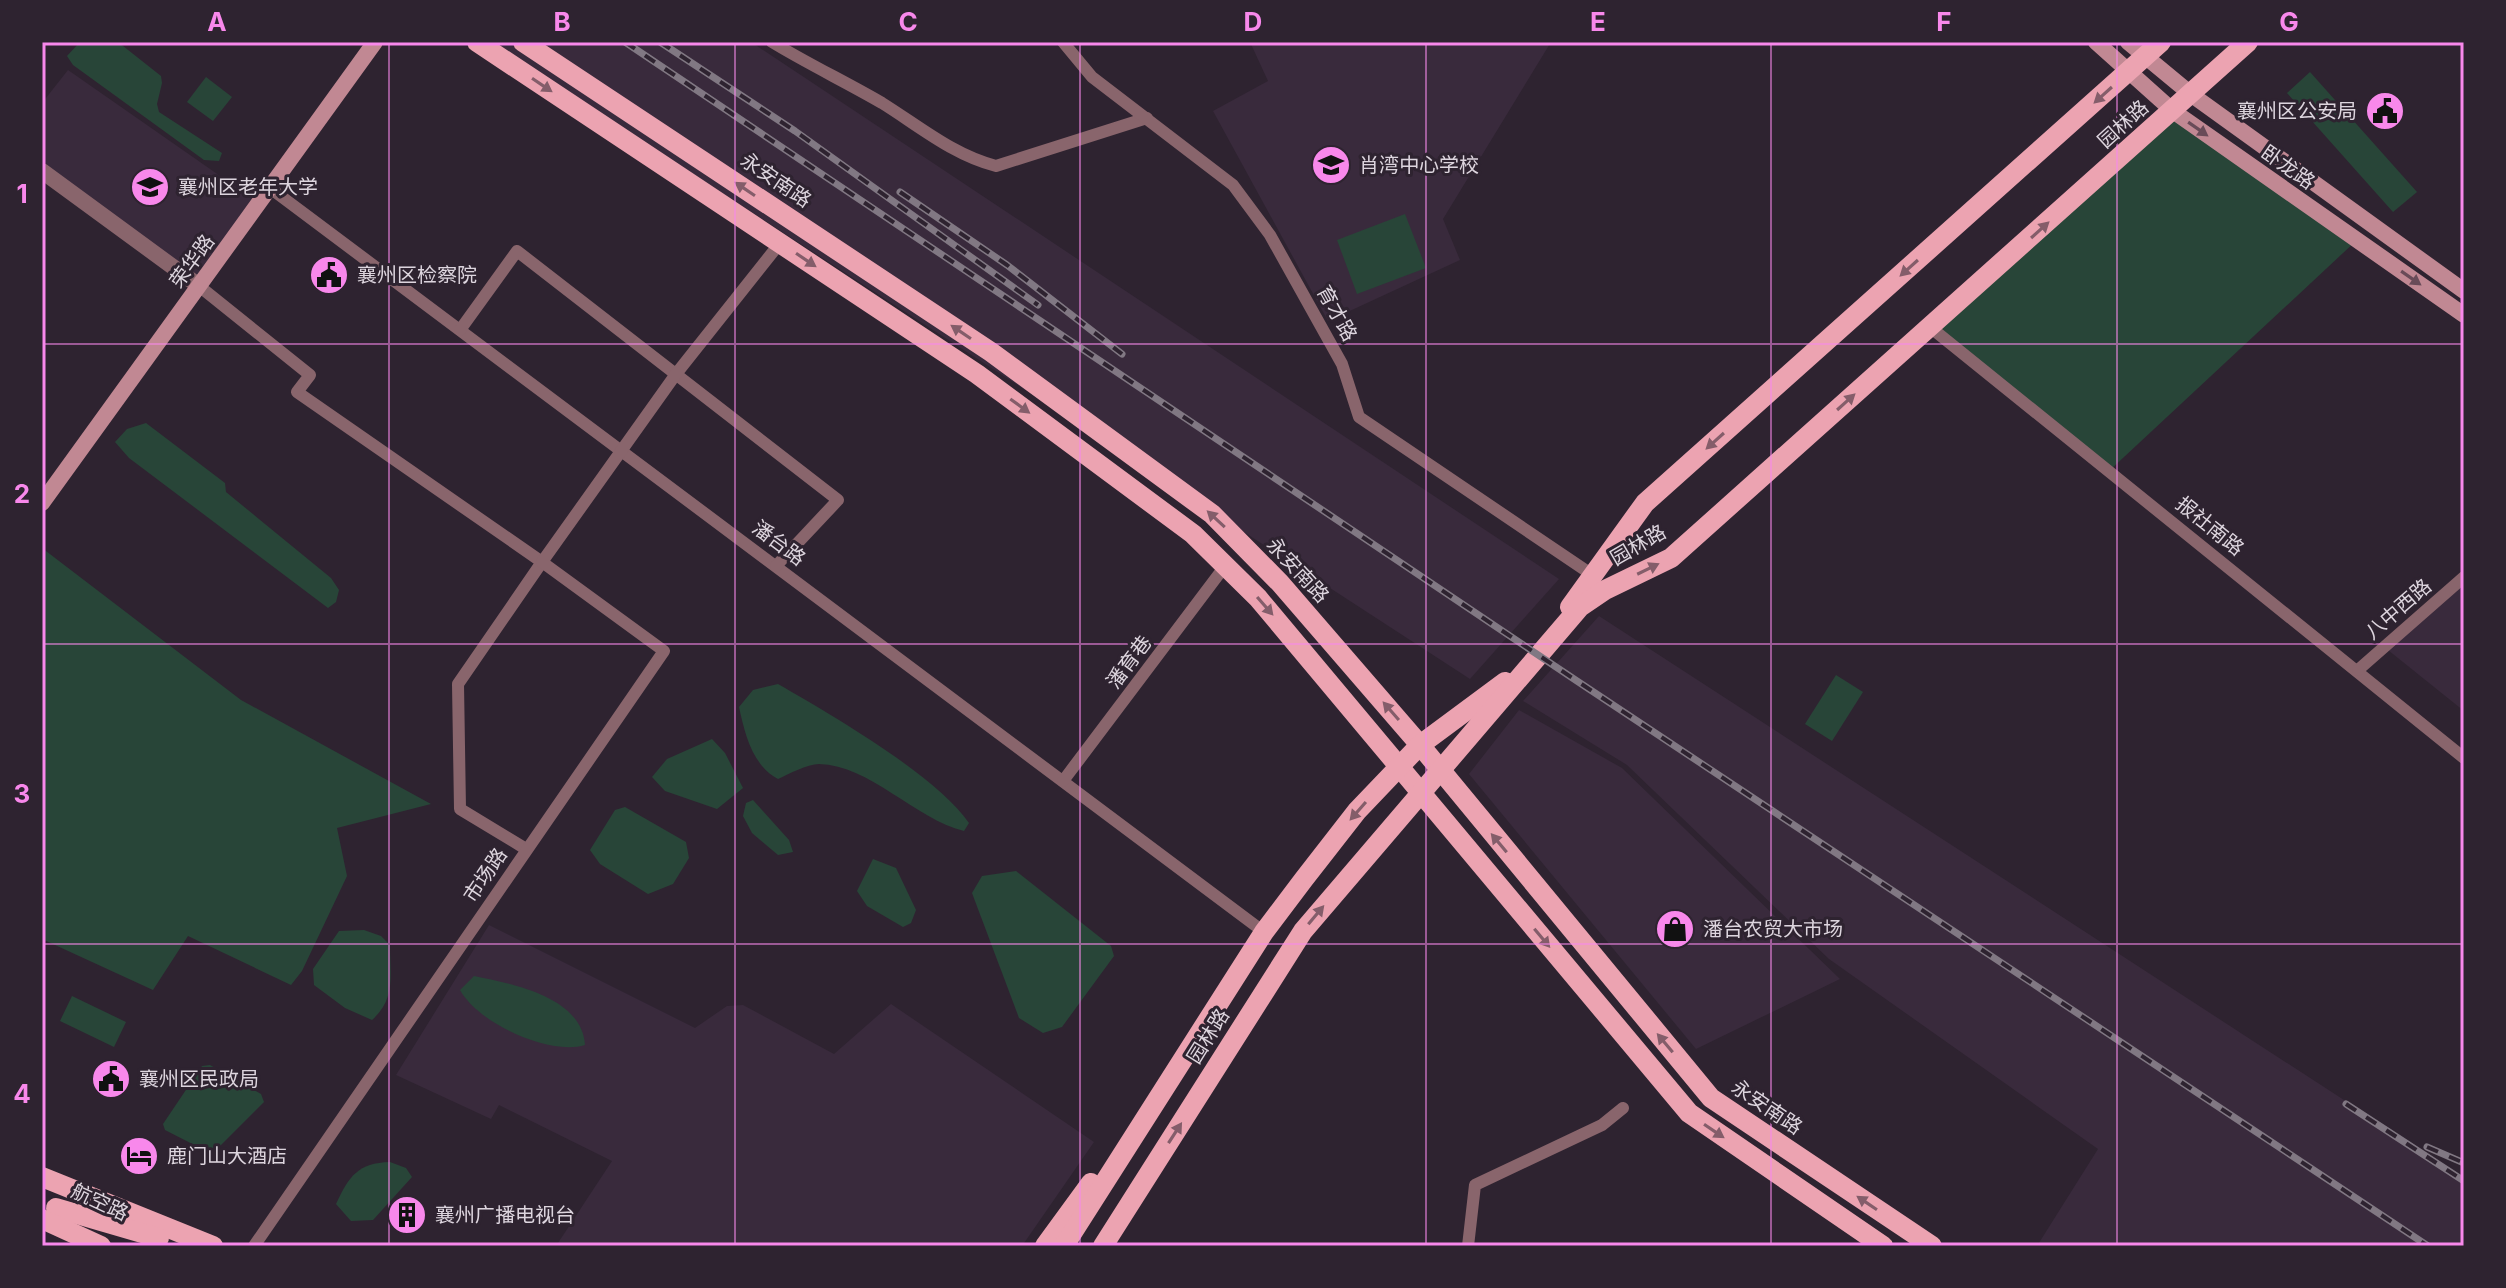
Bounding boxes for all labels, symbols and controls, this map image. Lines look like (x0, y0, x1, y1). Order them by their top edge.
text: A (207, 6, 227, 37)
text: B (553, 6, 571, 37)
text: C (898, 6, 918, 37)
text: D (1244, 6, 1262, 37)
text: E (1590, 6, 1606, 37)
text: F (1936, 6, 1952, 37)
text: G (2279, 6, 2299, 37)
one-way arrow (532, 77, 553, 92)
one-way arrow (2094, 85, 2113, 103)
public building icon: 襄州区公安局 (2364, 90, 2406, 132)
street label: 园林路 (2093, 95, 2153, 153)
place label: 襄州区公安局 (2237, 99, 2357, 123)
one-way arrow (2188, 120, 2209, 136)
street label: 卧龙路 (2257, 140, 2319, 194)
school or university icon: 肖湾中心学校 (1310, 144, 1352, 186)
street label: 永安南路 (736, 148, 816, 212)
place label: 肖湾中心学校 (1359, 153, 1479, 177)
school or university icon: 襄州区老年大学 (129, 166, 171, 208)
place label: 襄州区老年大学 (178, 175, 318, 199)
text: 1 (16, 178, 28, 209)
one-way arrow (734, 181, 755, 196)
one-way arrow (2031, 221, 2050, 239)
street label: 荣华路 (165, 230, 219, 292)
one-way arrow (795, 252, 816, 267)
public building icon: 襄州区检察院 (308, 254, 350, 296)
one-way arrow (1900, 258, 1919, 276)
place label: 襄州区检察院 (357, 263, 477, 287)
one-way arrow (2400, 270, 2421, 285)
street label: 育才路 (1312, 281, 1362, 345)
one-way arrow (951, 325, 972, 340)
one-way arrow (1836, 394, 1855, 412)
one-way arrow (1010, 398, 1031, 414)
one-way arrow (1706, 431, 1725, 449)
text: 2 (14, 478, 30, 509)
street label: 报社南路 (2171, 492, 2249, 560)
one-way arrow (1207, 510, 1226, 528)
street label: 潘台路 (748, 515, 810, 571)
street label: 园林路 (1606, 520, 1670, 570)
street label: 永安南路 (1262, 533, 1334, 607)
one-way arrow (1637, 563, 1660, 576)
street label: 八中西路 (2360, 574, 2436, 644)
one-way arrow (1256, 595, 1273, 615)
street label: 潘育巷 (1101, 631, 1157, 693)
one-way arrow (1382, 702, 1400, 721)
text: 3 (14, 778, 30, 809)
one-way arrow (1350, 801, 1367, 821)
one-way arrow (1491, 833, 1508, 853)
street label: 市场路 (458, 843, 512, 907)
one-way arrow (1308, 905, 1324, 925)
shop icon: 潘台农贸大市场 (1654, 908, 1696, 950)
place label: 潘台农贸大市场 (1703, 917, 1843, 941)
one-way arrow (1533, 927, 1550, 947)
street label: 园林路 (1182, 1004, 1234, 1068)
one-way arrow (1657, 1033, 1674, 1053)
public building icon: 襄州区民政局 (90, 1058, 132, 1100)
place label: 襄州区民政局 (139, 1067, 259, 1091)
street label: 永安南路 (1727, 1075, 1807, 1139)
text: 4 (13, 1078, 31, 1109)
one-way arrow (1168, 1122, 1182, 1144)
one-way arrow (1704, 1123, 1725, 1138)
hotel icon: 鹿门山大酒店 (118, 1135, 160, 1177)
place label: 鹿门山大酒店 (167, 1144, 287, 1168)
street label: 航空路 (68, 1178, 132, 1226)
building icon: 襄州广播电视台 (386, 1194, 428, 1236)
one-way arrow (1857, 1195, 1878, 1210)
place label: 襄州广播电视台 (435, 1203, 575, 1227)

